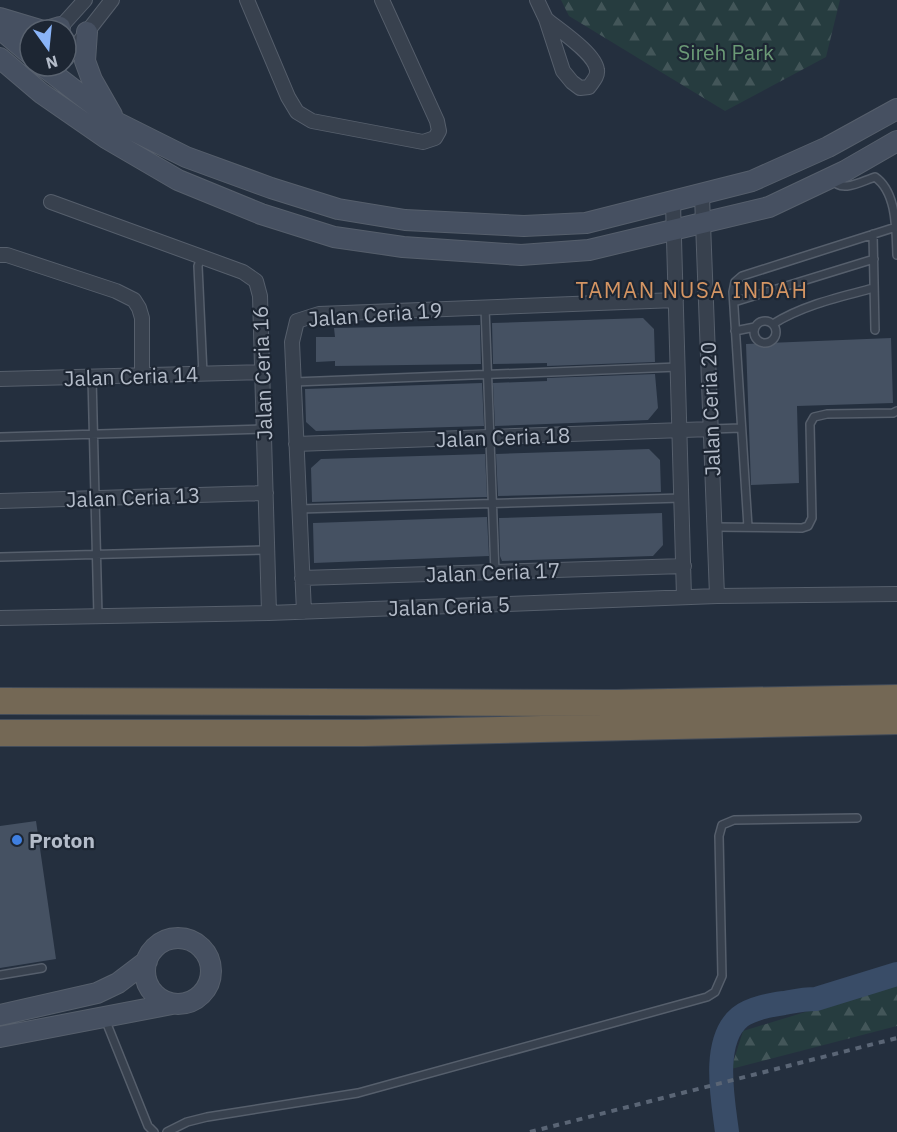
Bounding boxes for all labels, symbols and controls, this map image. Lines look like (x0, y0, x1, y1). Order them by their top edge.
north arrow (18, 18, 78, 78)
park label: Sireh Park (678, 38, 774, 66)
text: N (44, 51, 60, 74)
district label: TAMAN NUSA INDAH (575, 275, 809, 304)
street label: Jalan Ceria 19 (307, 295, 443, 333)
street label: Jalan Ceria 16 (246, 305, 278, 441)
street label: Jalan Ceria 20 (694, 341, 726, 477)
street label: Jalan Ceria 14 (63, 360, 199, 392)
street label: Jalan Ceria 18 (435, 421, 571, 453)
street label: Jalan Ceria 13 (65, 481, 201, 513)
street label: Jalan Ceria 17 (425, 556, 561, 588)
street label: Jalan Ceria 5 (388, 590, 510, 622)
place label: Proton (29, 826, 95, 854)
marker: Proton (10, 833, 24, 847)

